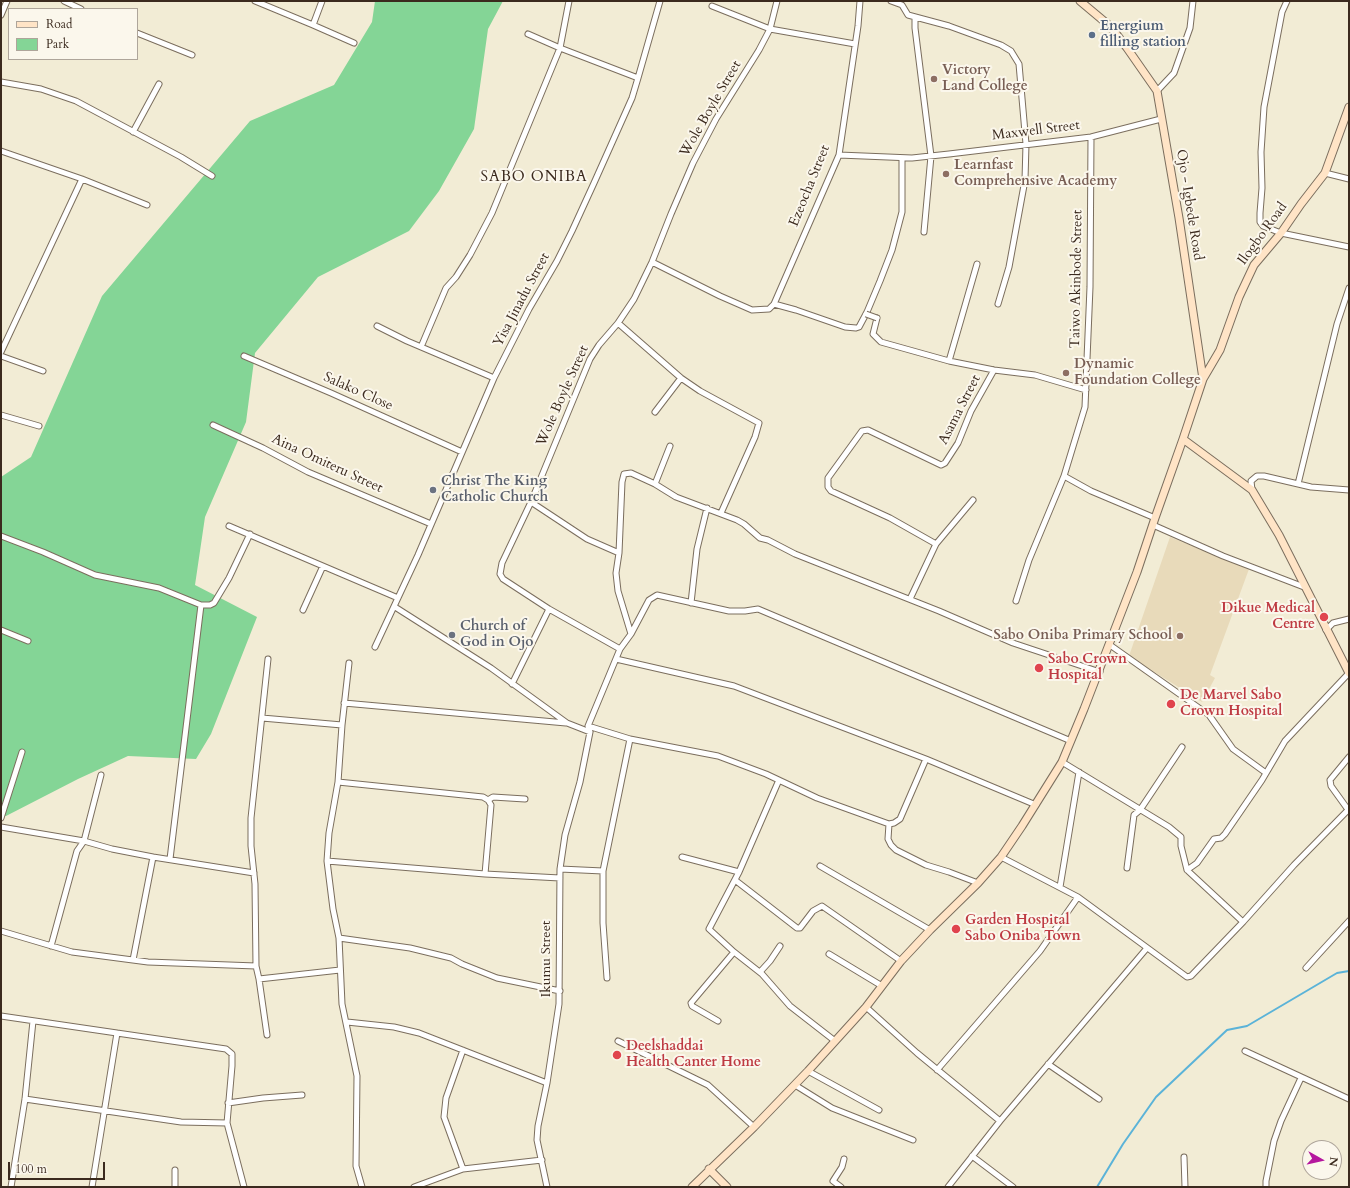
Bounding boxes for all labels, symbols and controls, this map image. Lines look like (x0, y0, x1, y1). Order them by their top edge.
legend (8, 8, 138, 60)
text: Road (46, 16, 72, 32)
place label: Energium filling station (1100, 19, 1186, 52)
marker: Energium filling station (1087, 30, 1097, 40)
text: Park (46, 36, 69, 52)
street label: Wole Boyle Street (677, 58, 745, 160)
place label: Victory Land College (942, 63, 1028, 96)
marker: Victory Land College (929, 74, 939, 84)
street label: Maxwell Street (991, 117, 1081, 145)
street label: Ezeocha Street (786, 143, 834, 229)
street label: Ojo - Igbede Road (1172, 148, 1206, 262)
place label: Learnfast Comprehensive Academy (954, 158, 1117, 190)
district label: SABO ONIBA (480, 169, 588, 187)
marker: Learnfast Comprehensive Academy (941, 169, 951, 179)
street label: Ilogbo Road (1235, 199, 1291, 269)
street label: Taiwo Akinbode Street (1067, 210, 1087, 348)
street label: Yisa Jinadu Street (490, 250, 554, 350)
street label: Wole Boyle Street (533, 343, 593, 449)
place label: Dynamic Foundation College (1074, 357, 1201, 390)
marker: Dynamic Foundation College (1061, 368, 1071, 378)
street label: Salako Close (321, 369, 395, 415)
street label: Asama Street (935, 372, 985, 448)
street label: Aina Omiteru Street (269, 431, 385, 497)
place label: Christ The King Catholic Church (441, 474, 548, 506)
marker: Christ The King Catholic Church (428, 485, 438, 495)
place label: Dikue Medical Centre (1221, 601, 1315, 634)
marker: Dikue Medical Centre (1318, 611, 1330, 623)
place label: Church of God in Ojo (460, 619, 533, 652)
place label: Sabo Oniba Primary School (993, 628, 1172, 644)
marker: Church of God in Ojo (447, 630, 457, 640)
marker: Sabo Oniba Primary School (1175, 631, 1185, 641)
place label: Sabo Crown Hospital (1048, 652, 1127, 684)
marker: Sabo Crown Hospital (1033, 662, 1045, 674)
place label: De Marvel Sabo Crown Hospital (1180, 688, 1282, 720)
marker: De Marvel Sabo Crown Hospital (1165, 698, 1177, 710)
place label: Garden Hospital Sabo Oniba Town (965, 913, 1081, 946)
street label: Ikumu Street (539, 921, 555, 997)
marker: Garden Hospital Sabo Oniba Town (950, 923, 962, 935)
place label: Deelshaddai Health Canter Home (626, 1039, 761, 1072)
marker: Deelshaddai Health Canter Home (611, 1049, 623, 1061)
north arrow (1302, 1140, 1342, 1180)
scale bar (10, 1154, 107, 1180)
text: N (1325, 1156, 1341, 1167)
text: 100 m (15, 1161, 47, 1177)

